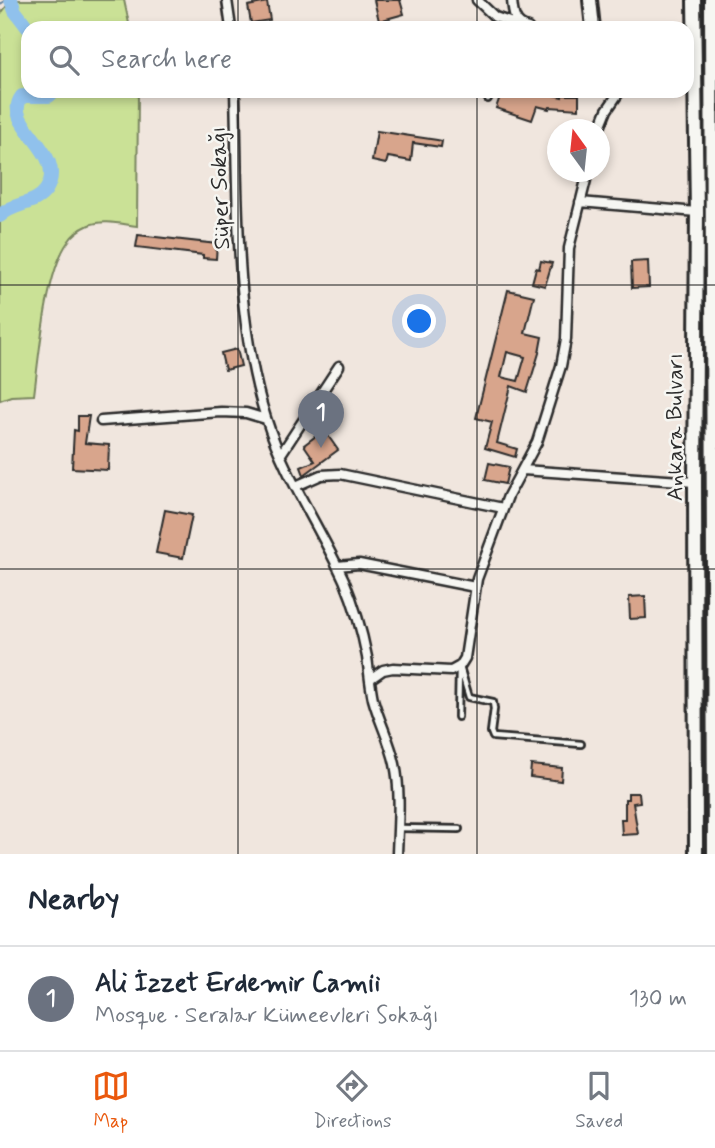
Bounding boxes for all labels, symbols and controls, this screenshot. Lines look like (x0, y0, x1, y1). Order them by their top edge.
search box (21, 21, 694, 98)
icon: search (45, 41, 83, 79)
text: Search here (101, 43, 232, 77)
north arrow (547, 119, 610, 182)
street label: Süper Sokağı (204, 126, 238, 250)
your location (402, 304, 436, 338)
street label: Ankara Bulvarı (661, 353, 691, 501)
pin: 1 (298, 390, 344, 448)
text: Nearby (28, 880, 119, 919)
text: Ali İzzet Erdemir Camii (95, 967, 380, 1001)
text: 1 (46, 984, 56, 1014)
text: 130 m (629, 984, 687, 1014)
text: Mosque · Seralar Kümeevleri Sokağı (95, 1001, 439, 1031)
tab: Map (92, 1067, 130, 1134)
tab: Directions (313, 1067, 392, 1134)
tab: Saved (575, 1067, 623, 1134)

